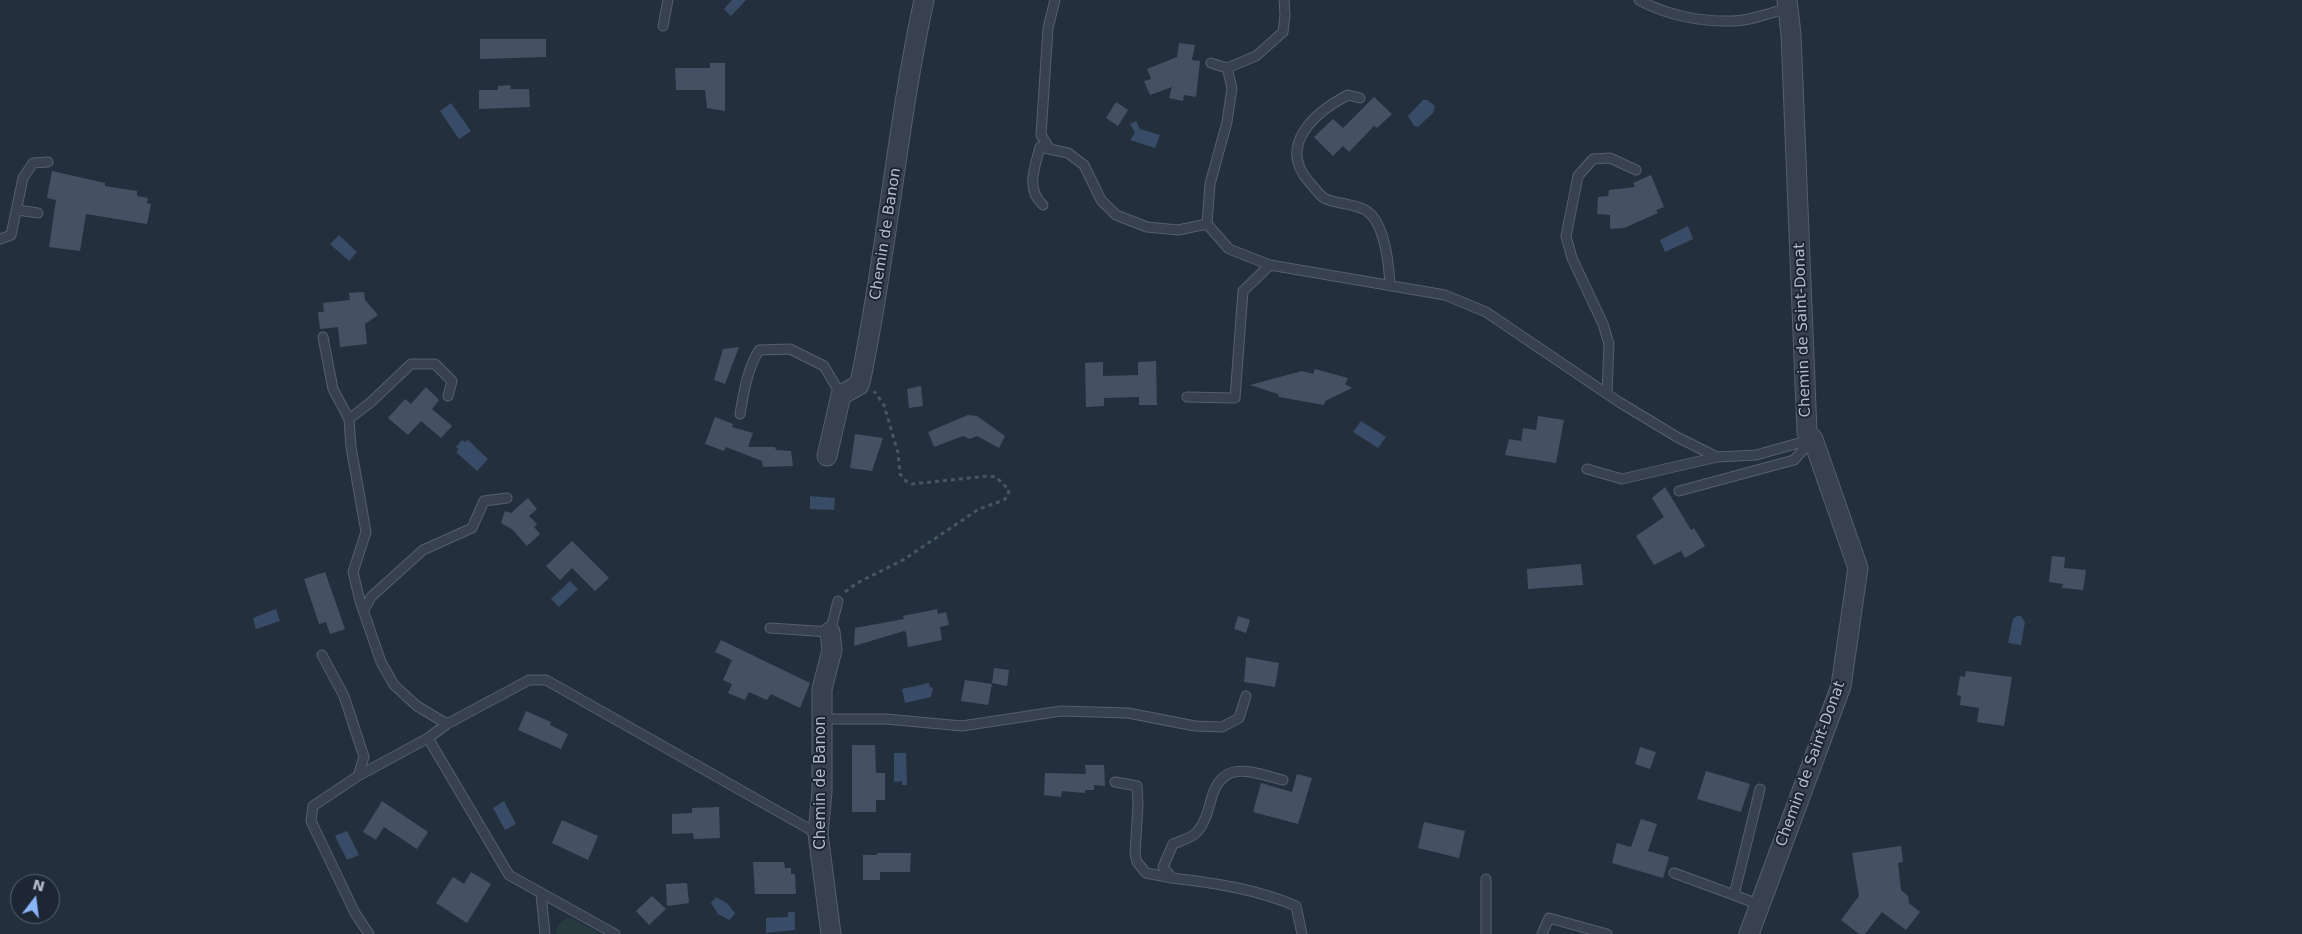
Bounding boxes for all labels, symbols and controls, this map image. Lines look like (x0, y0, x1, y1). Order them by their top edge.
street label: Chemin de Banon (867, 167, 905, 301)
street label: Chemin de Saint-Donat (1791, 242, 1815, 418)
street label: Chemin de Saint-Donat (1773, 679, 1849, 849)
street label: Chemin de Banon (812, 716, 830, 850)
north arrow (10, 874, 60, 924)
text: N (31, 876, 46, 895)

